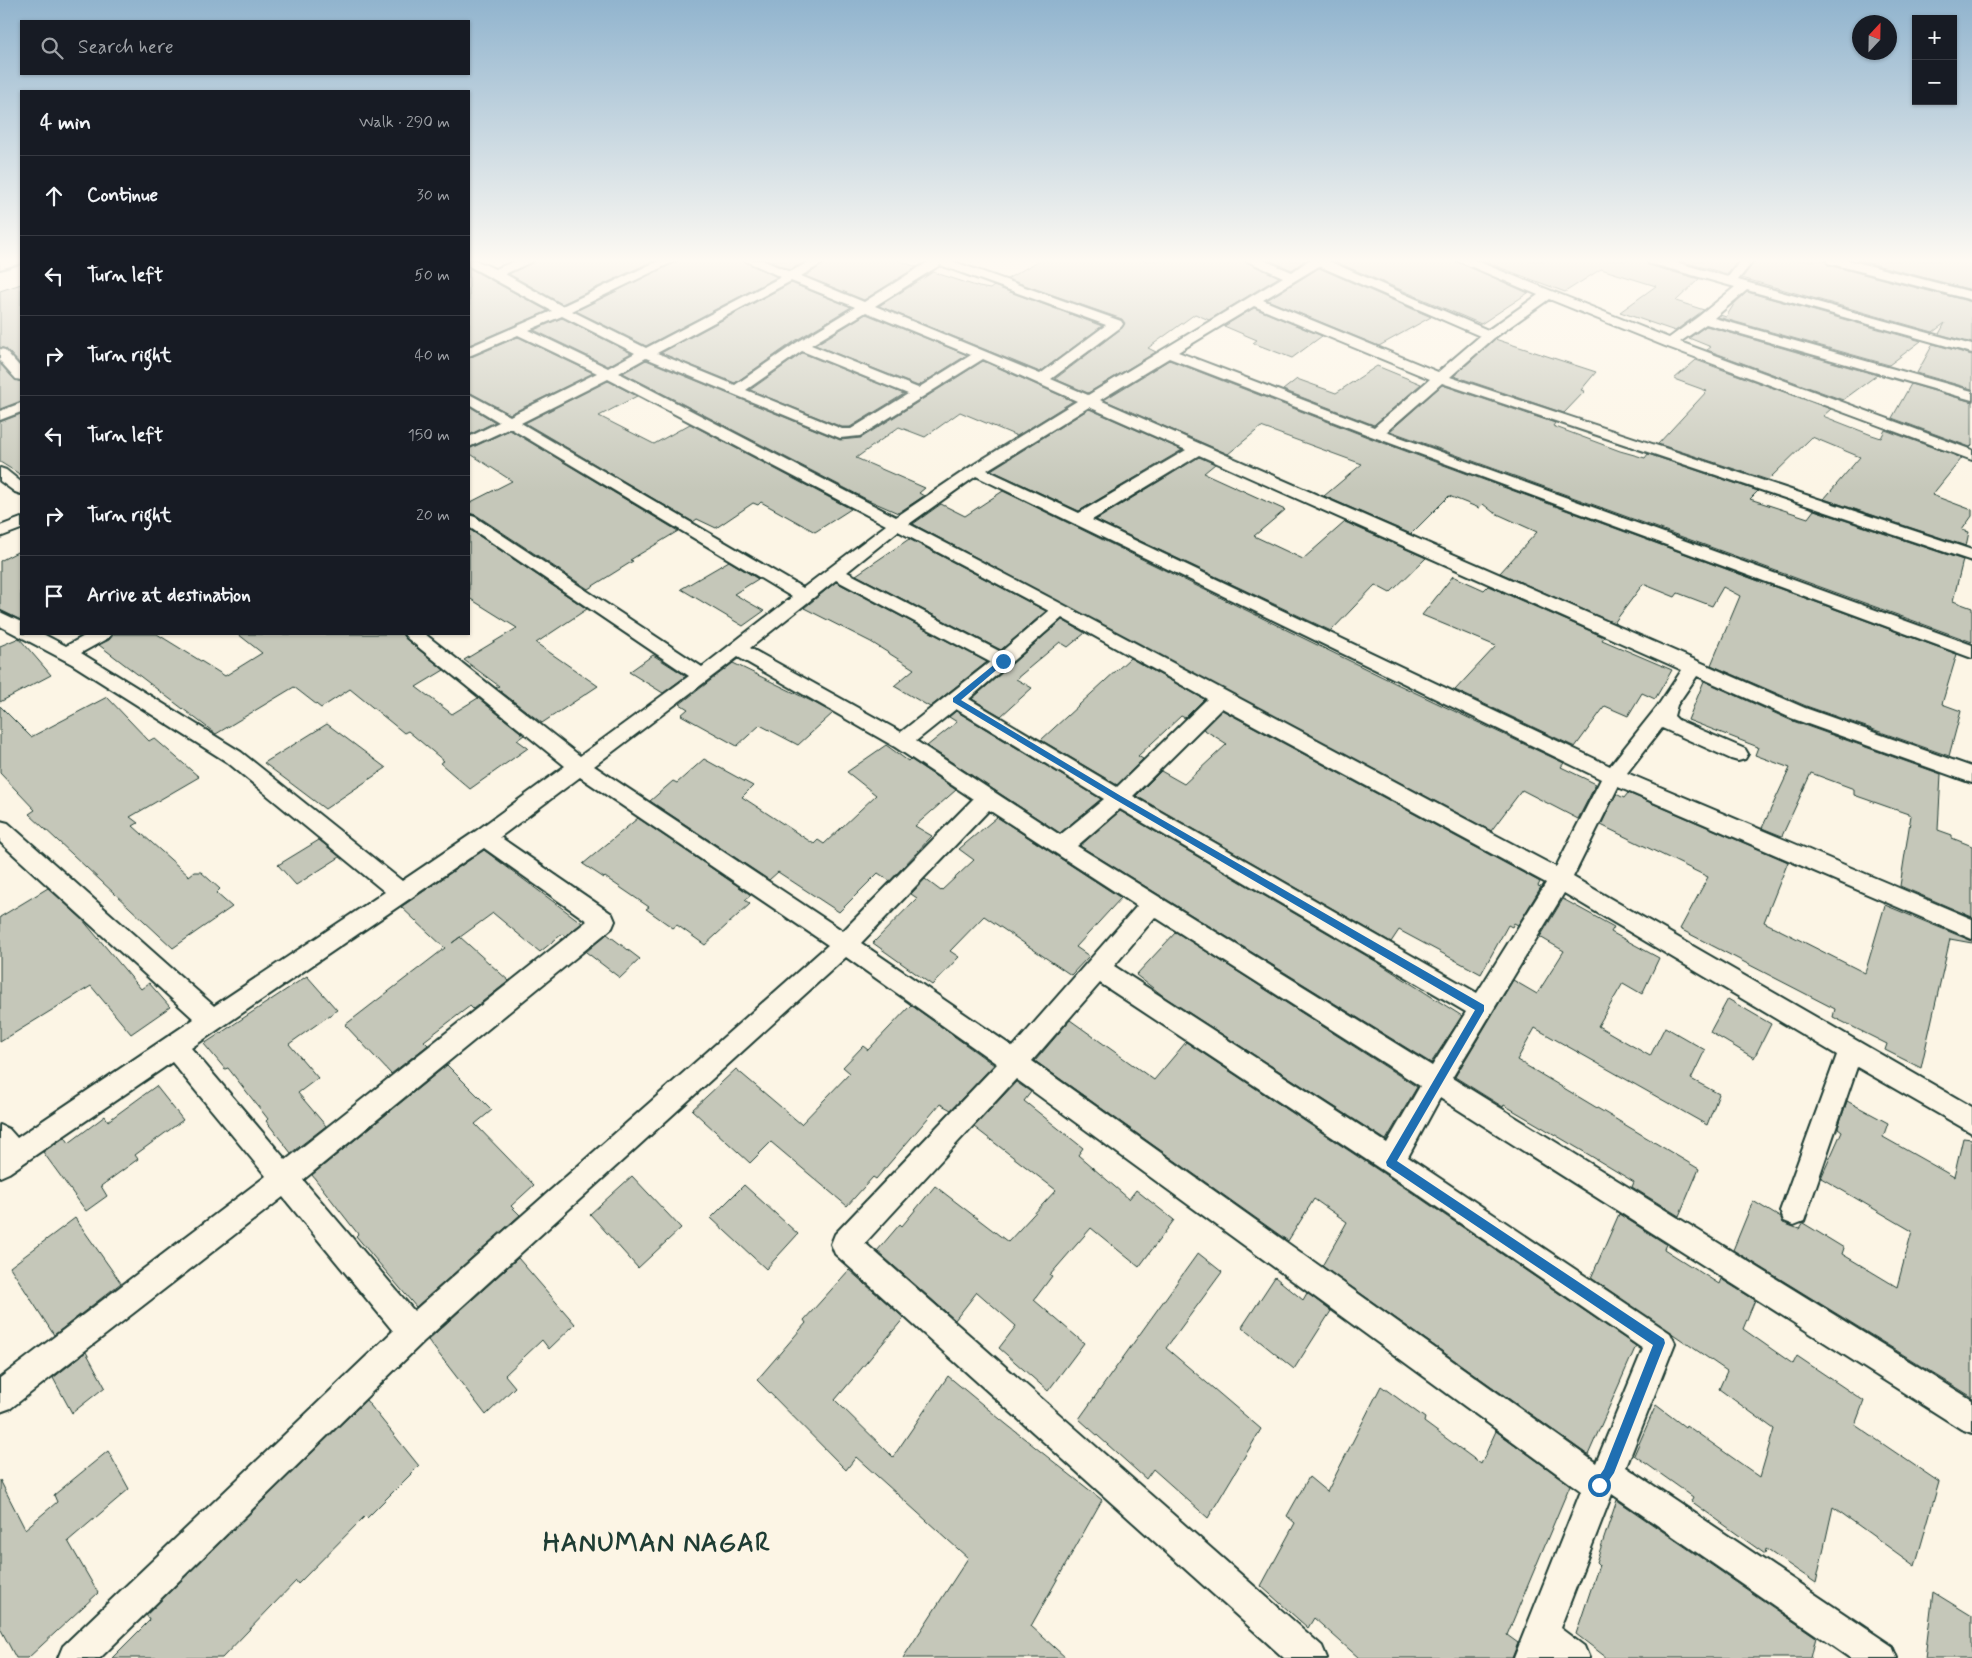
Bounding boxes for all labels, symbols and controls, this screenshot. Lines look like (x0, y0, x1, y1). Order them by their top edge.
north arrow (1852, 15, 1897, 60)
map controls (1912, 15, 1957, 105)
button: + (1912, 15, 1957, 60)
search box (20, 20, 470, 75)
icon: search (38, 34, 66, 62)
text: Search here (78, 35, 174, 60)
button: − (1912, 60, 1957, 105)
text: 4 min (40, 109, 91, 137)
text: Walk · 290 m (359, 112, 450, 133)
icon: ahead (40, 182, 68, 210)
text: Continue (87, 183, 158, 208)
text: 30 m (417, 185, 450, 206)
icon: left (40, 262, 68, 290)
text: Turn left (87, 263, 163, 288)
text: 50 m (414, 265, 450, 286)
icon: right (40, 342, 68, 370)
text: Turn right (87, 343, 171, 368)
text: 40 m (414, 345, 450, 366)
icon: left (40, 422, 68, 450)
text: Turn left (87, 423, 163, 448)
text: 150 m (408, 425, 450, 446)
icon: right (40, 502, 68, 530)
text: Turn right (87, 503, 171, 528)
text: 20 m (416, 505, 450, 526)
icon: arrive (40, 582, 68, 610)
text: Arrive at destination (87, 583, 251, 608)
route end (992, 650, 1015, 673)
route start (1588, 1474, 1611, 1497)
district label: HANUMAN NAGAR (543, 1527, 771, 1561)

